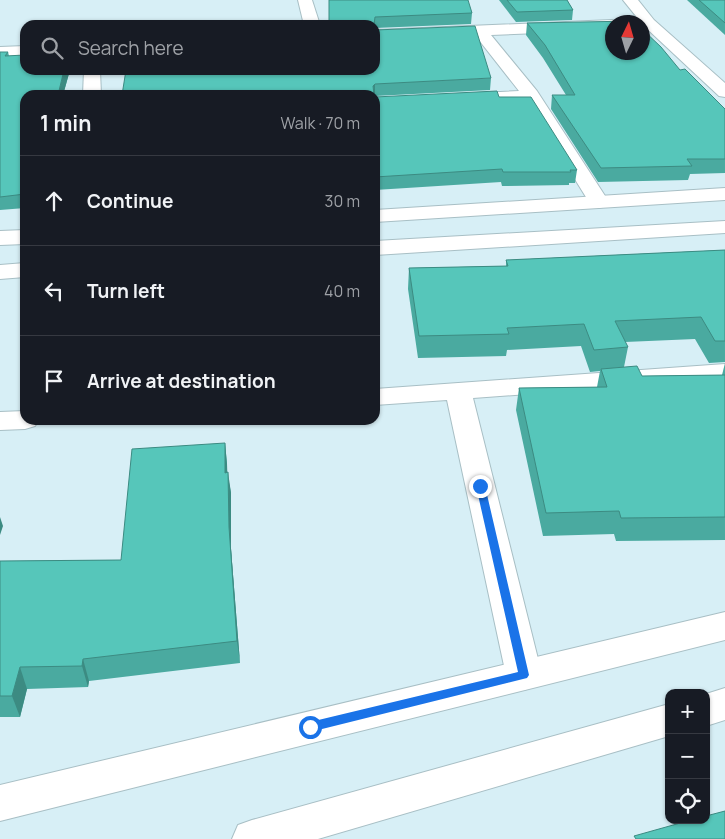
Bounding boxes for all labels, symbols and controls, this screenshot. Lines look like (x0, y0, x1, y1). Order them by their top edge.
north arrow (605, 15, 650, 60)
search box (20, 20, 380, 75)
icon: search (38, 34, 66, 62)
text: Search here (78, 35, 184, 61)
text: 1 min (40, 109, 91, 137)
text: Walk · 70 m (281, 112, 360, 134)
icon: ahead (40, 187, 68, 215)
text: Continue (87, 188, 173, 214)
text: 30 m (325, 190, 360, 212)
icon: left (40, 277, 68, 305)
text: Turn left (87, 278, 165, 304)
text: 40 m (324, 280, 360, 302)
icon: arrive (40, 367, 68, 395)
text: Arrive at destination (87, 368, 276, 394)
route end (469, 475, 492, 498)
map controls (665, 689, 710, 824)
button: + (665, 689, 710, 734)
route start (299, 716, 322, 739)
button: − (665, 734, 710, 779)
button: locate (665, 779, 710, 824)

